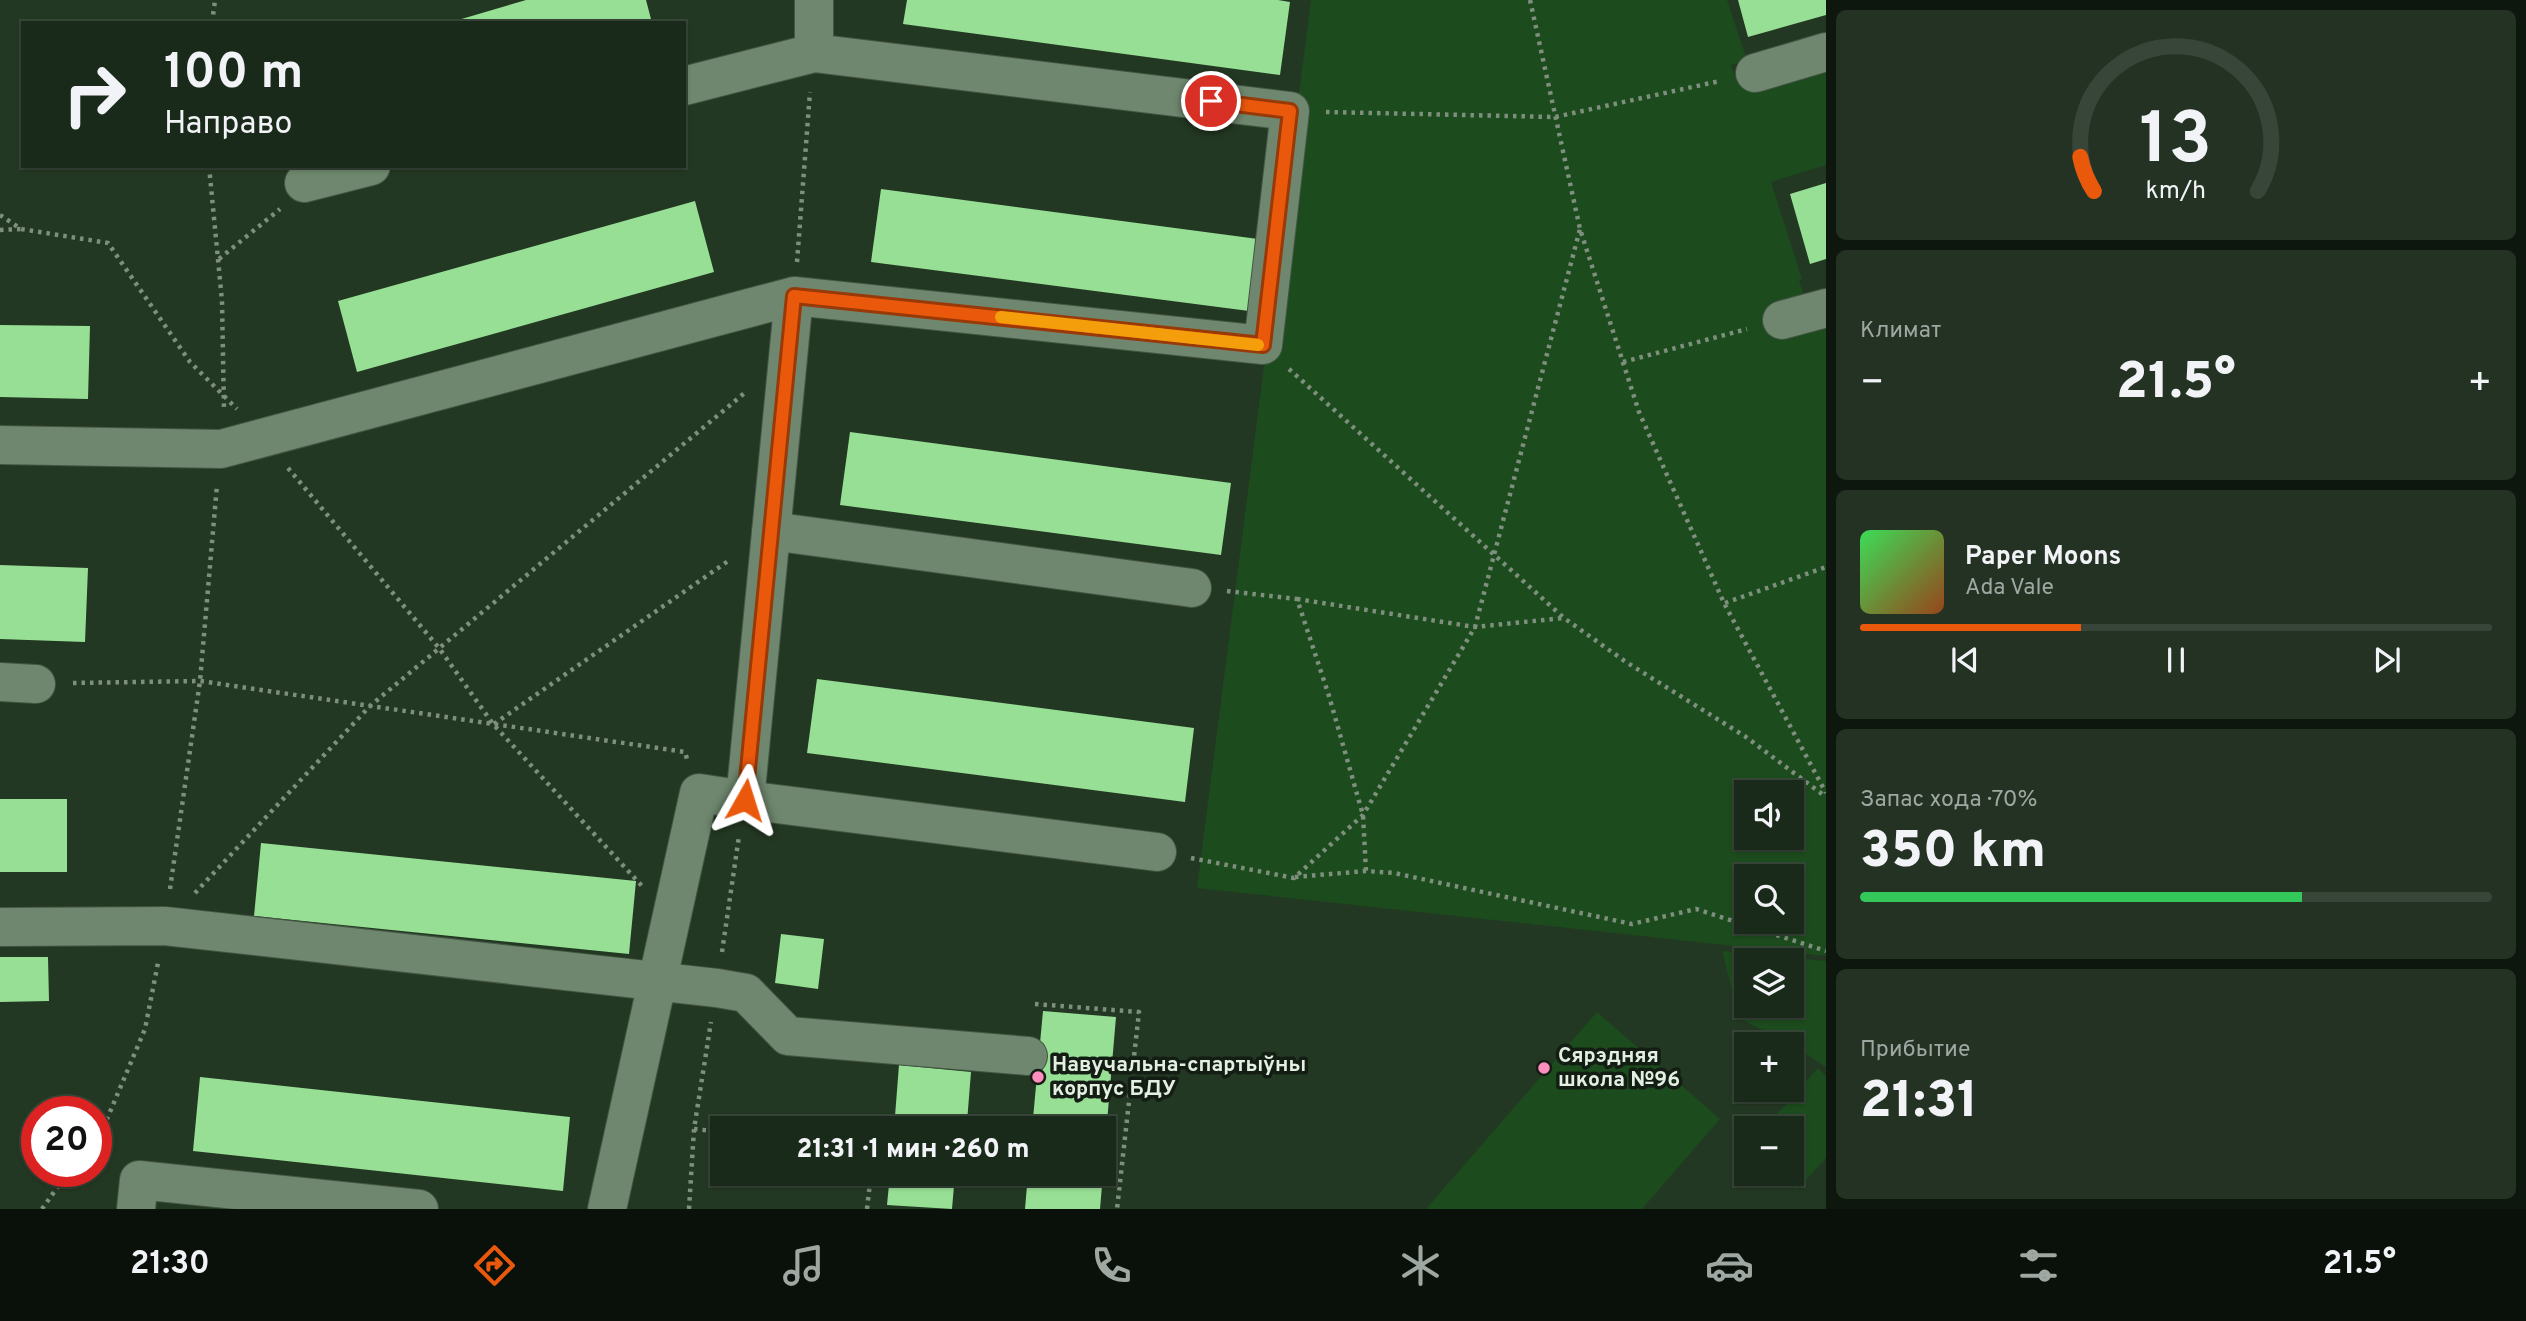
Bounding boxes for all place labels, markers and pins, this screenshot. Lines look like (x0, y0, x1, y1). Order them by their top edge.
pin (1181, 71, 1241, 131)
place label: Сярэдняя школа №96 (1558, 1043, 1680, 1094)
place label: Навучальна-спартыўны корпус БДУ (1052, 1052, 1306, 1103)
marker: Сярэдняя школа №96 (1536, 1060, 1552, 1076)
marker: Навучальна-спартыўны корпус БДУ (1030, 1069, 1046, 1085)

